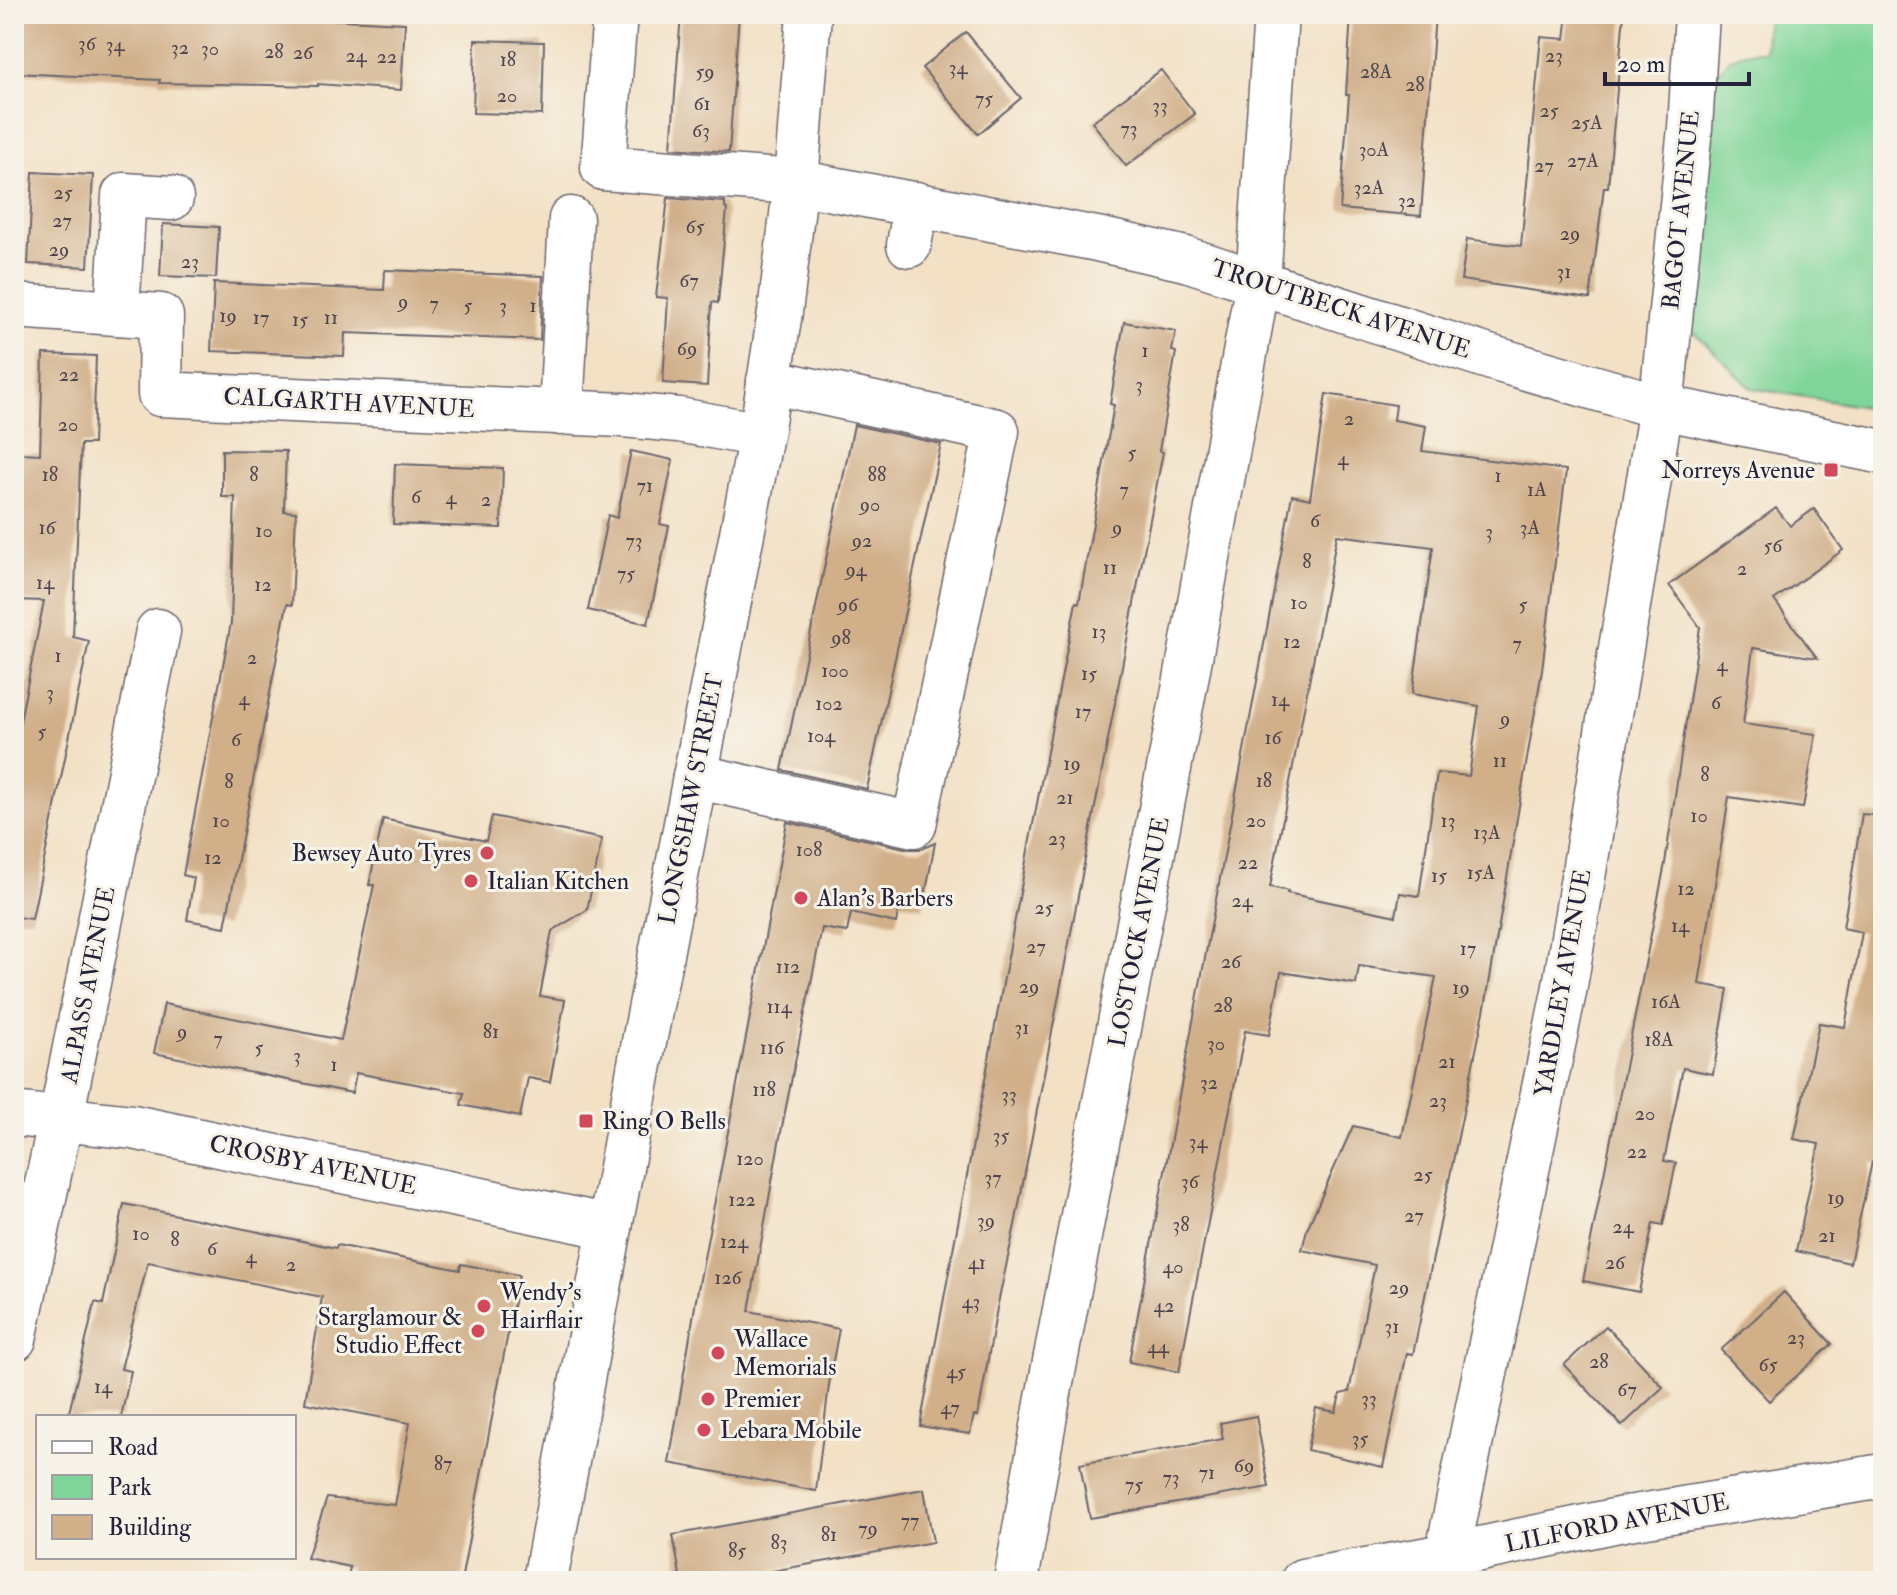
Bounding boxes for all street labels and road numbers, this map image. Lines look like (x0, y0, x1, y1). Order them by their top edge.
street label: BAGOT AVENUE (1655, 109, 1707, 311)
street label: TROUTBECK AVENUE (1207, 252, 1475, 366)
street label: CALGARTH AVENUE (223, 381, 475, 425)
street label: LONGSHAW STREET (651, 671, 731, 927)
street label: LOSTOCK AVENUE (1101, 814, 1177, 1050)
street label: YARDLEY AVENUE (1528, 867, 1598, 1099)
street label: ALPASS AVENUE (54, 884, 122, 1087)
street label: CROSBY AVENUE (207, 1128, 419, 1202)
street label: LILFORD AVENUE (1502, 1486, 1732, 1560)

